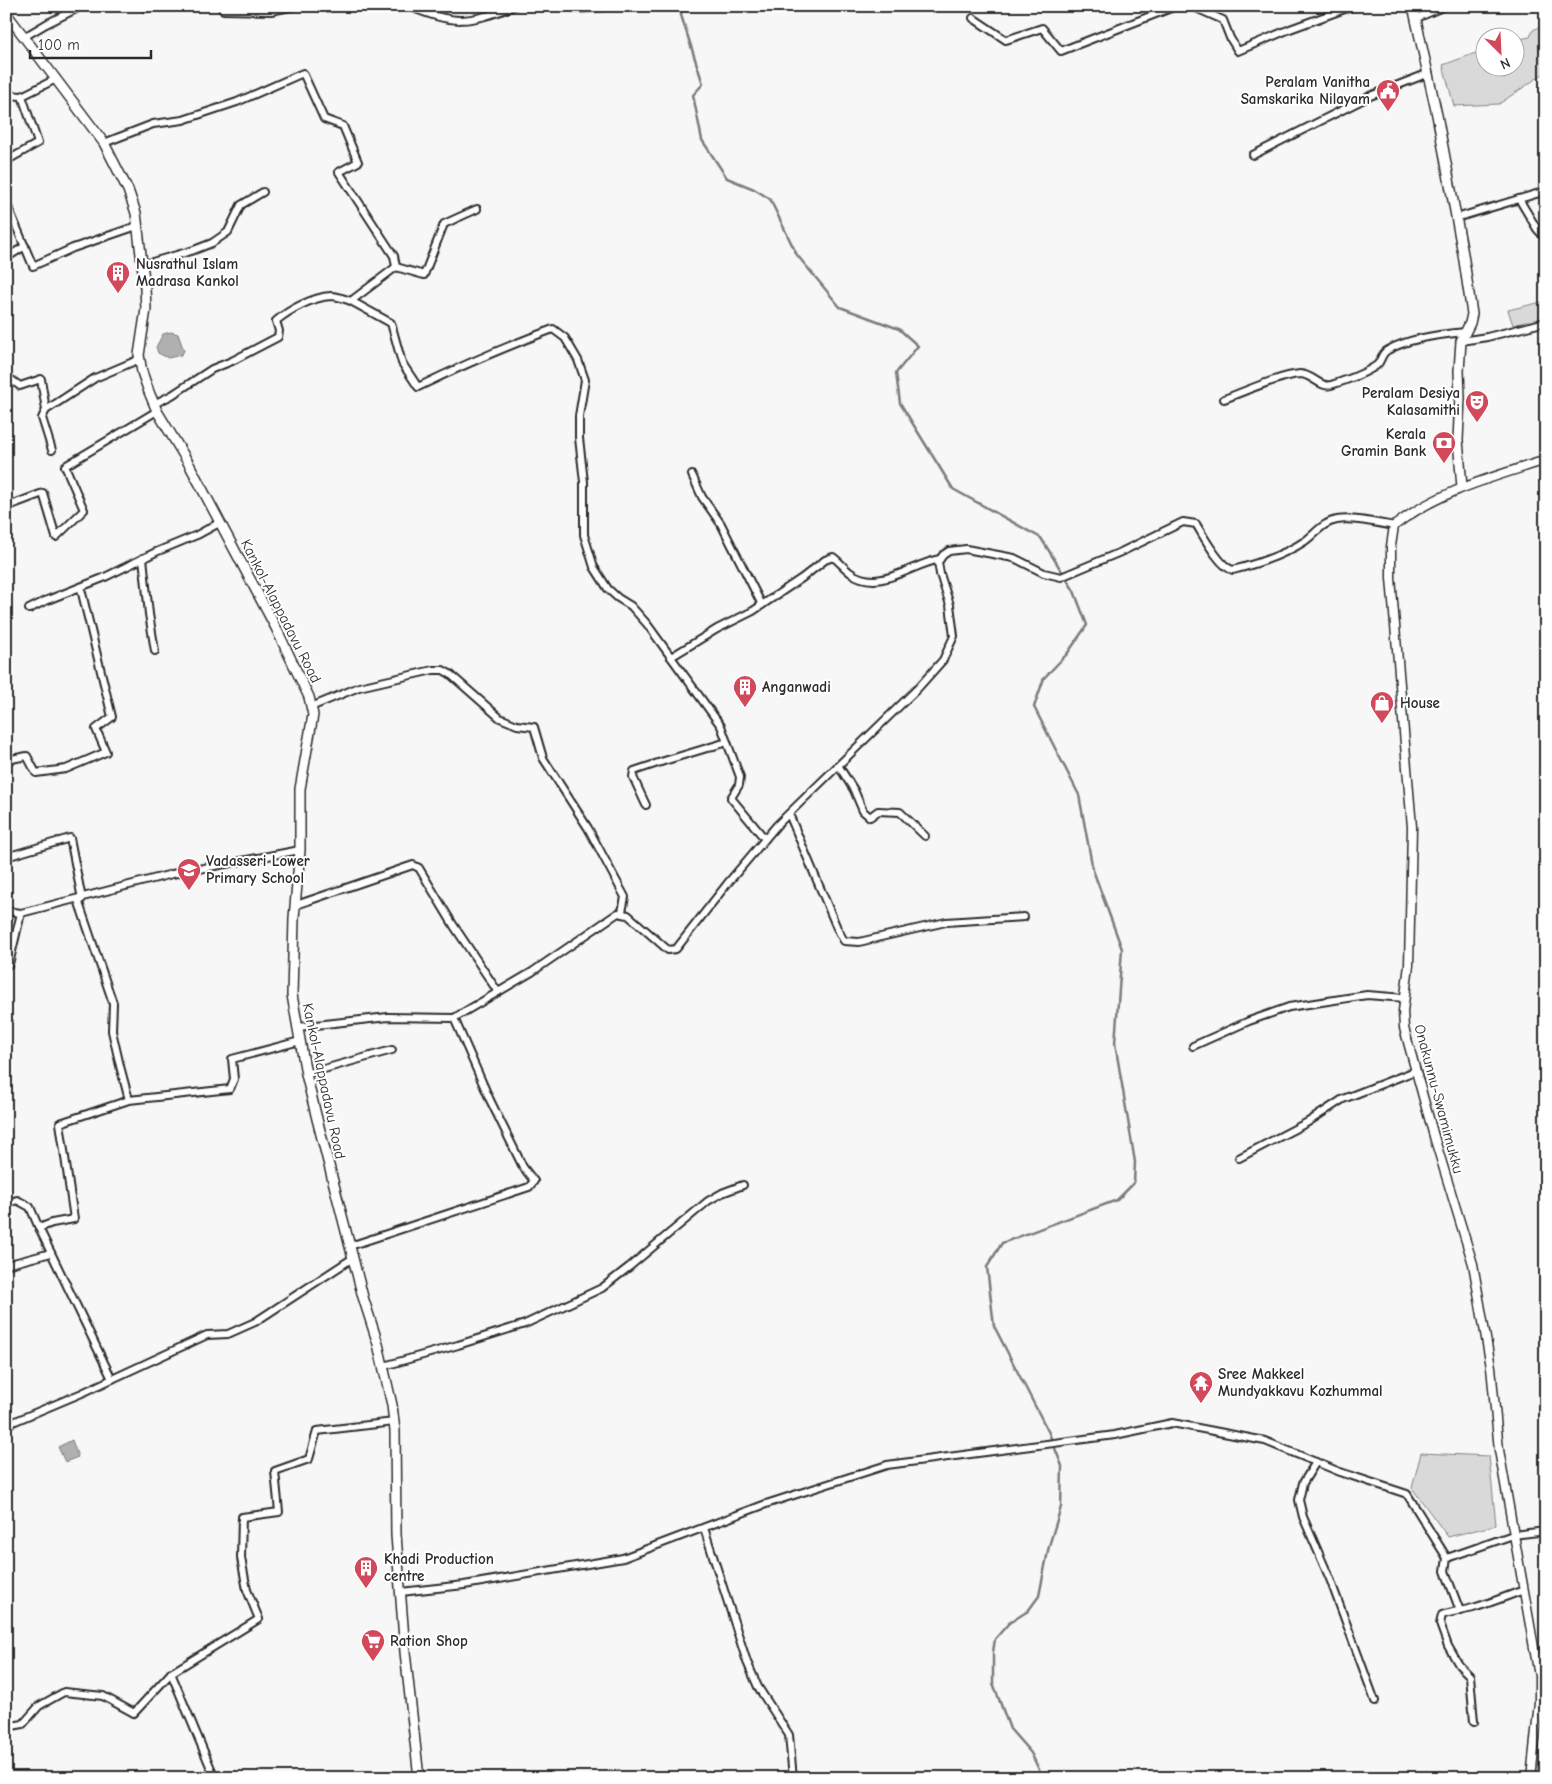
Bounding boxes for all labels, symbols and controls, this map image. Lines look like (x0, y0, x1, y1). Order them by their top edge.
scale bar (30, 28, 151, 60)
north arrow (1474, 28, 1524, 78)
text: 100 m (38, 36, 80, 54)
text: N (1497, 54, 1513, 73)
place label: Peralam Vanitha Samskarika Nilayam (1241, 73, 1370, 108)
public building icon: Peralam Vanitha Samskarika Nilayam (1375, 78, 1401, 112)
place label: Nusrathul Islam Madrasa Kankol (136, 255, 239, 290)
building icon: Nusrathul Islam Madrasa Kankol (105, 260, 131, 294)
place label: Peralam Desiya Kalasamithi (1362, 384, 1460, 419)
theatre icon: Peralam Desiya Kalasamithi (1464, 389, 1490, 423)
place label: Kerala Gramin Bank (1341, 425, 1427, 460)
bank icon: Kerala Gramin Bank (1431, 430, 1457, 464)
street label: Kankol-Alappadavu Road (237, 536, 325, 686)
building icon: Anganwadi (732, 674, 758, 708)
place label: Anganwadi (762, 678, 831, 696)
shop icon: House (1369, 690, 1395, 724)
place label: House (1400, 694, 1440, 712)
place label: Vadasseri Lower Primary School (206, 852, 310, 887)
school or university icon: Vadasseri Lower Primary School (176, 857, 202, 891)
street label: Kankol-Alappadavu Road (299, 1001, 349, 1161)
street label: Onakunnu-Swamimukku (1410, 1022, 1468, 1176)
place label: Sree Makkeel Mundyakkavu Kozhummal (1218, 1365, 1383, 1400)
temple icon: Sree Makkeel Mundyakkavu Kozhummal (1188, 1370, 1214, 1404)
place label: Khadi Production centre (384, 1550, 494, 1585)
building icon: Khadi Production centre (353, 1555, 379, 1589)
supermarket icon: Ration Shop (360, 1628, 386, 1662)
place label: Ration Shop (390, 1632, 468, 1650)

